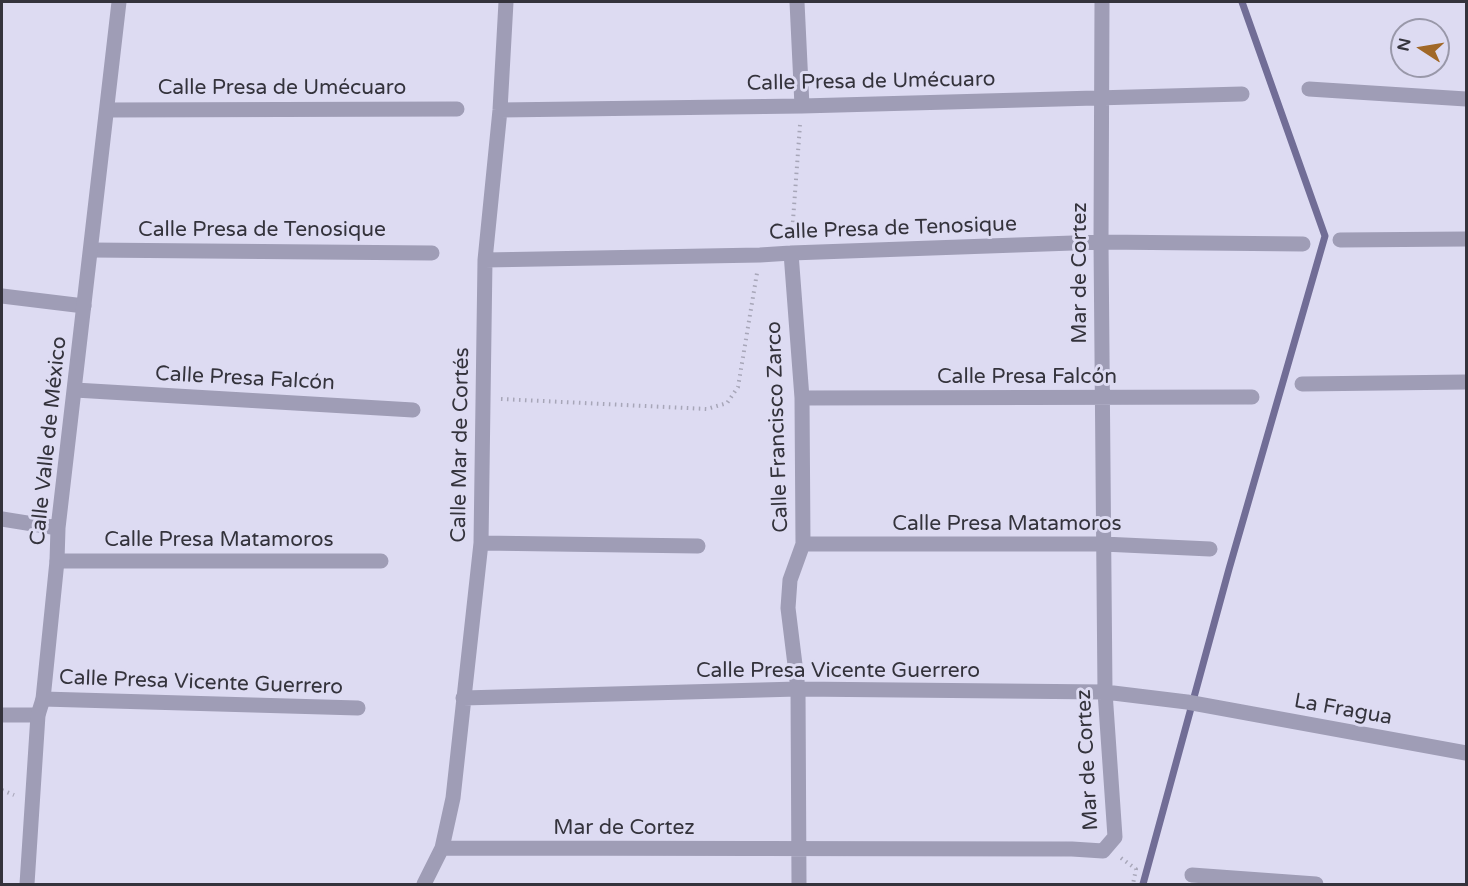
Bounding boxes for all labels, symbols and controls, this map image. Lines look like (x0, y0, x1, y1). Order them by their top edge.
north arrow (1390, 18, 1450, 78)
text: N (1393, 36, 1415, 53)
street label: Calle Presa de Umécuaro (746, 67, 996, 97)
street label: Calle Presa de Umécuaro (158, 75, 406, 101)
street label: Mar de Cortez (1067, 202, 1093, 344)
street label: Calle Presa de Tenosique (769, 212, 1017, 246)
street label: Calle Presa de Tenosique (138, 217, 386, 243)
street label: Calle Francisco Zarco (762, 321, 794, 533)
street label: Calle Valle de México (25, 335, 73, 547)
street label: Calle Mar de Cortés (447, 347, 475, 543)
street label: Calle Presa Falcón (154, 362, 336, 396)
street label: Calle Presa Falcón (937, 364, 1117, 390)
street label: Calle Presa Matamoros (892, 511, 1122, 537)
street label: Calle Presa Matamoros (104, 527, 334, 553)
street label: Calle Presa Vicente Guerrero (696, 658, 980, 684)
street label: Calle Presa Vicente Guerrero (59, 665, 343, 701)
street label: Mar de Cortez (1072, 689, 1104, 831)
street label: La Fragua (1292, 689, 1394, 731)
street label: Mar de Cortez (553, 815, 695, 841)

